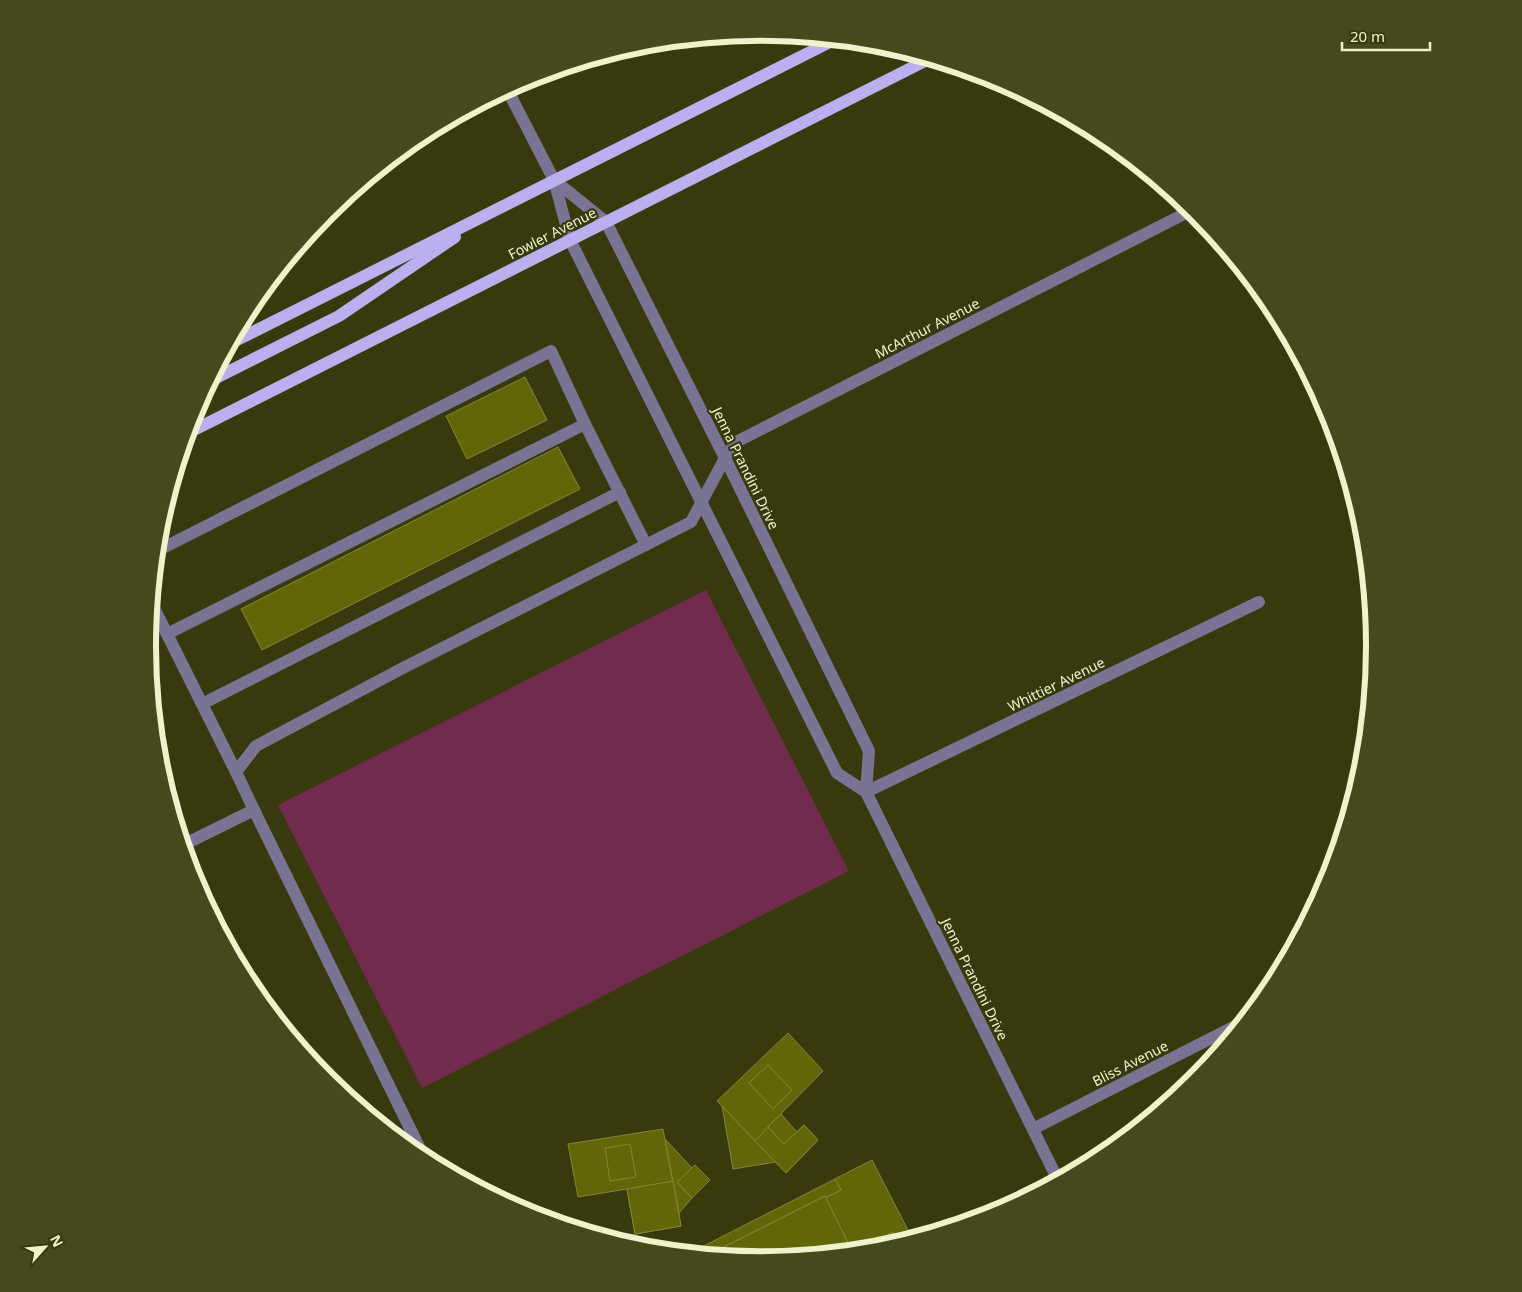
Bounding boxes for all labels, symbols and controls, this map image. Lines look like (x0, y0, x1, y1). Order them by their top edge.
scale bar (1342, 20, 1430, 52)
text: 20 m (1350, 26, 1385, 46)
street label: Fowler Avenue (505, 203, 599, 263)
street label: McArthur Avenue (871, 293, 983, 363)
street label: Jenna Prandini Drive (707, 402, 784, 532)
street label: Whittier Avenue (1004, 652, 1108, 716)
street label: Jenna Prandini Drive (936, 913, 1013, 1043)
street label: Bliss Avenue (1089, 1036, 1171, 1090)
north arrow (20, 1222, 70, 1272)
text: N (46, 1231, 68, 1250)

